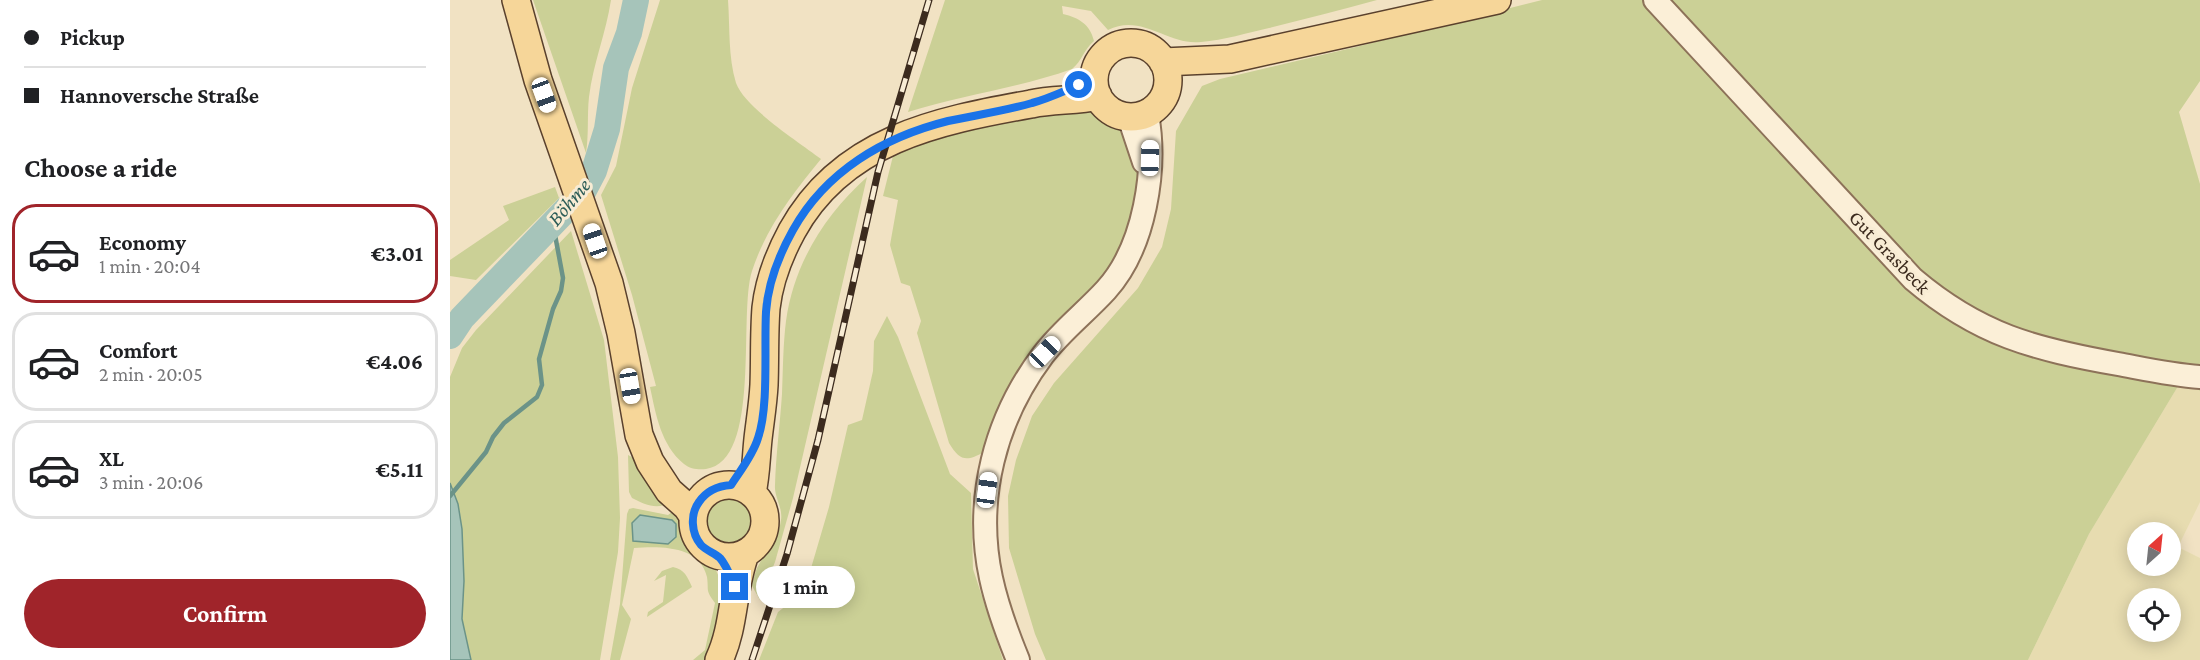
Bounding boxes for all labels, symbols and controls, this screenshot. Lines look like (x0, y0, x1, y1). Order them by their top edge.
text: Pickup (60, 25, 125, 50)
route start (1065, 71, 1092, 98)
car (529, 75, 559, 115)
text: Hannoversche Straße (60, 83, 259, 108)
car (1141, 140, 1159, 176)
text: Choose a ride (24, 153, 177, 183)
water label: Böhme (542, 174, 596, 230)
street label: Gut Grasbeck (1845, 206, 1935, 298)
car (581, 221, 609, 261)
icon: car (27, 227, 81, 281)
text: Economy (99, 230, 186, 255)
text: €3.01 (371, 241, 423, 266)
text: 1 min · 20:04 (99, 255, 201, 277)
car (1026, 333, 1064, 371)
icon: car (27, 335, 81, 389)
text: Comfort (99, 338, 177, 363)
text: €4.06 (366, 349, 423, 374)
text: 2 min · 20:05 (99, 363, 203, 385)
car (618, 367, 642, 405)
icon: car (27, 443, 81, 497)
text: XL (99, 446, 124, 471)
text: €5.11 (375, 457, 423, 482)
text: 3 min · 20:06 (99, 471, 203, 493)
car (976, 471, 998, 509)
north arrow (2127, 522, 2181, 576)
map controls (2127, 522, 2181, 642)
callout: 1 min (756, 566, 855, 608)
route end (721, 573, 748, 600)
text: 1 min (783, 576, 828, 598)
button: Confirm (24, 579, 426, 648)
button: locate (2127, 588, 2181, 642)

